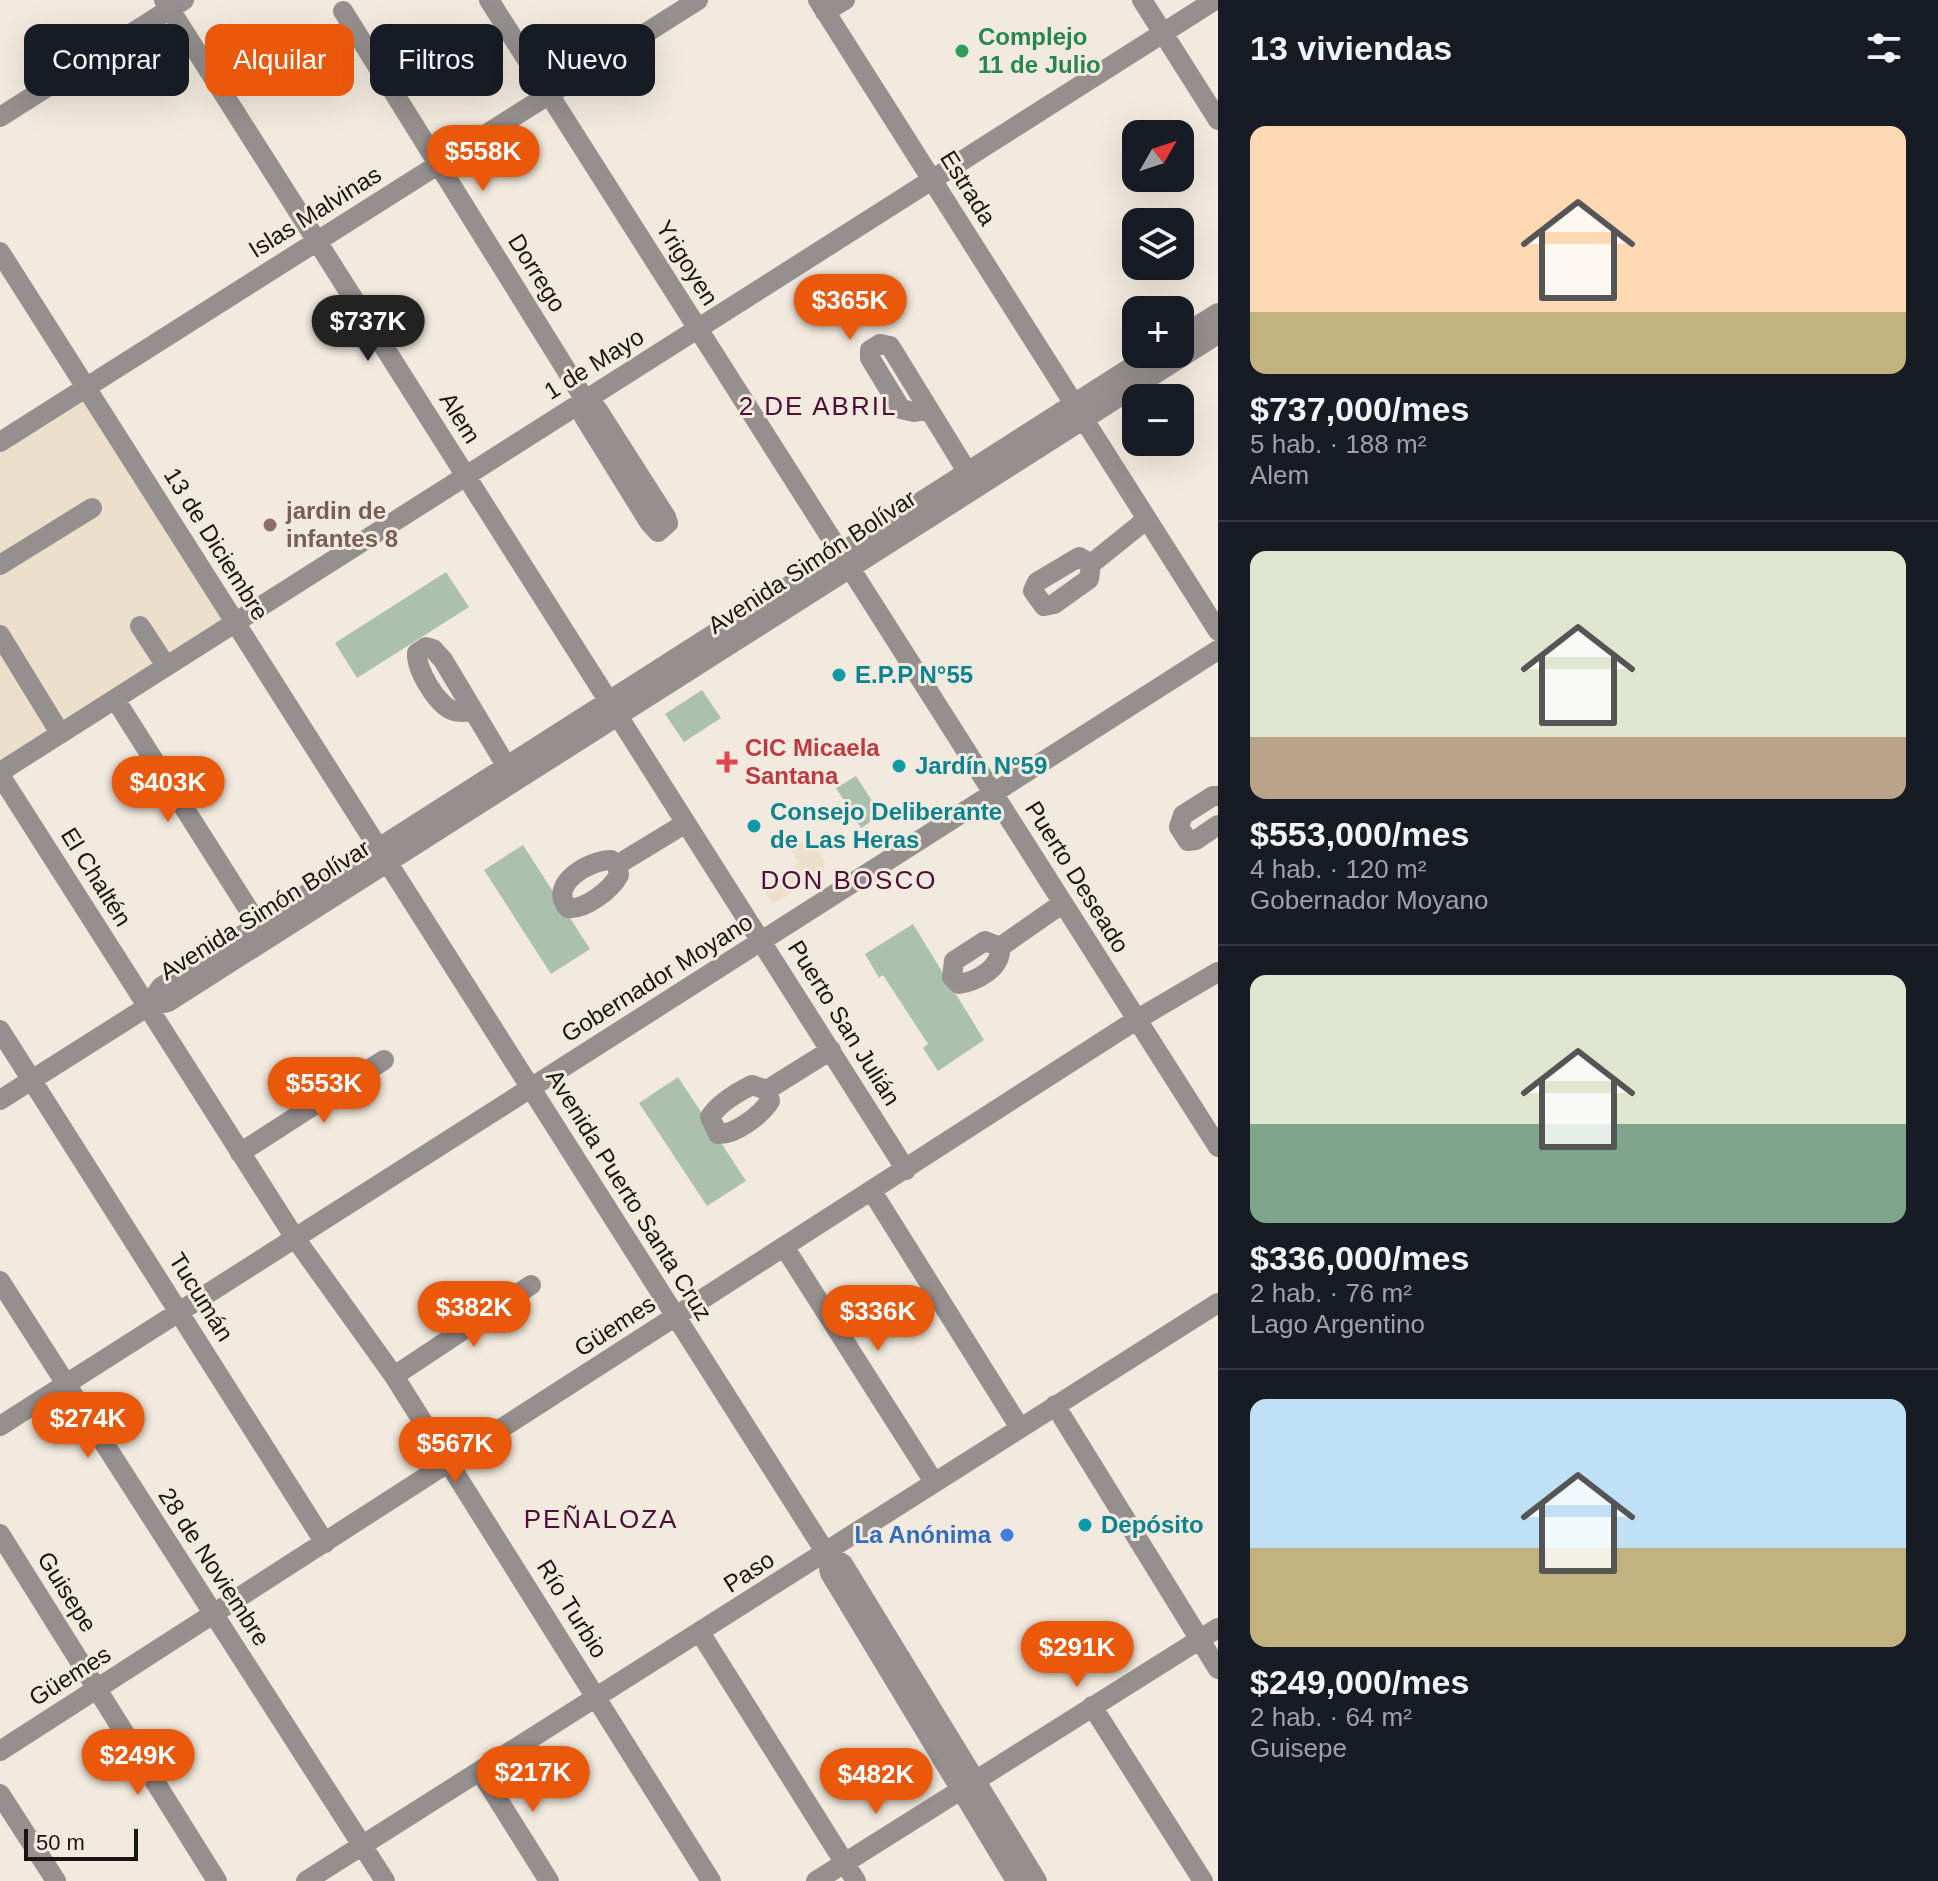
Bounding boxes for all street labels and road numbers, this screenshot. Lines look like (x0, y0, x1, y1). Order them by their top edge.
street label: Estrada (935, 146, 1002, 231)
street label: Islas Malvinas (244, 160, 386, 263)
street label: Yrigoyen (651, 215, 724, 310)
street label: Dorrego (503, 229, 572, 317)
street label: 1 de Mayo (539, 322, 648, 405)
street label: Alem (434, 387, 486, 448)
street label: 13 de Diciembre (159, 462, 274, 625)
street label: Avenida Simón Bolívar (703, 484, 921, 639)
street label: Puerto Deseado (1020, 796, 1135, 957)
street label: El Chaltén (56, 823, 137, 931)
street label: Avenida Simón Bolívar (155, 834, 375, 985)
street label: Gobernador Moyano (556, 908, 757, 1047)
street label: Puerto San Julián (783, 935, 906, 1110)
street label: Avenida Puerto Santa Cruz (541, 1064, 718, 1325)
street label: Tucumán (164, 1248, 239, 1346)
street label: Güemes (569, 1290, 660, 1362)
street label: 28 de Noviembre (153, 1483, 276, 1651)
street label: Paso (718, 1545, 779, 1598)
street label: Guisepe (32, 1547, 103, 1637)
street label: Río Turbio (532, 1555, 613, 1663)
street label: Güemes (24, 1640, 115, 1711)

